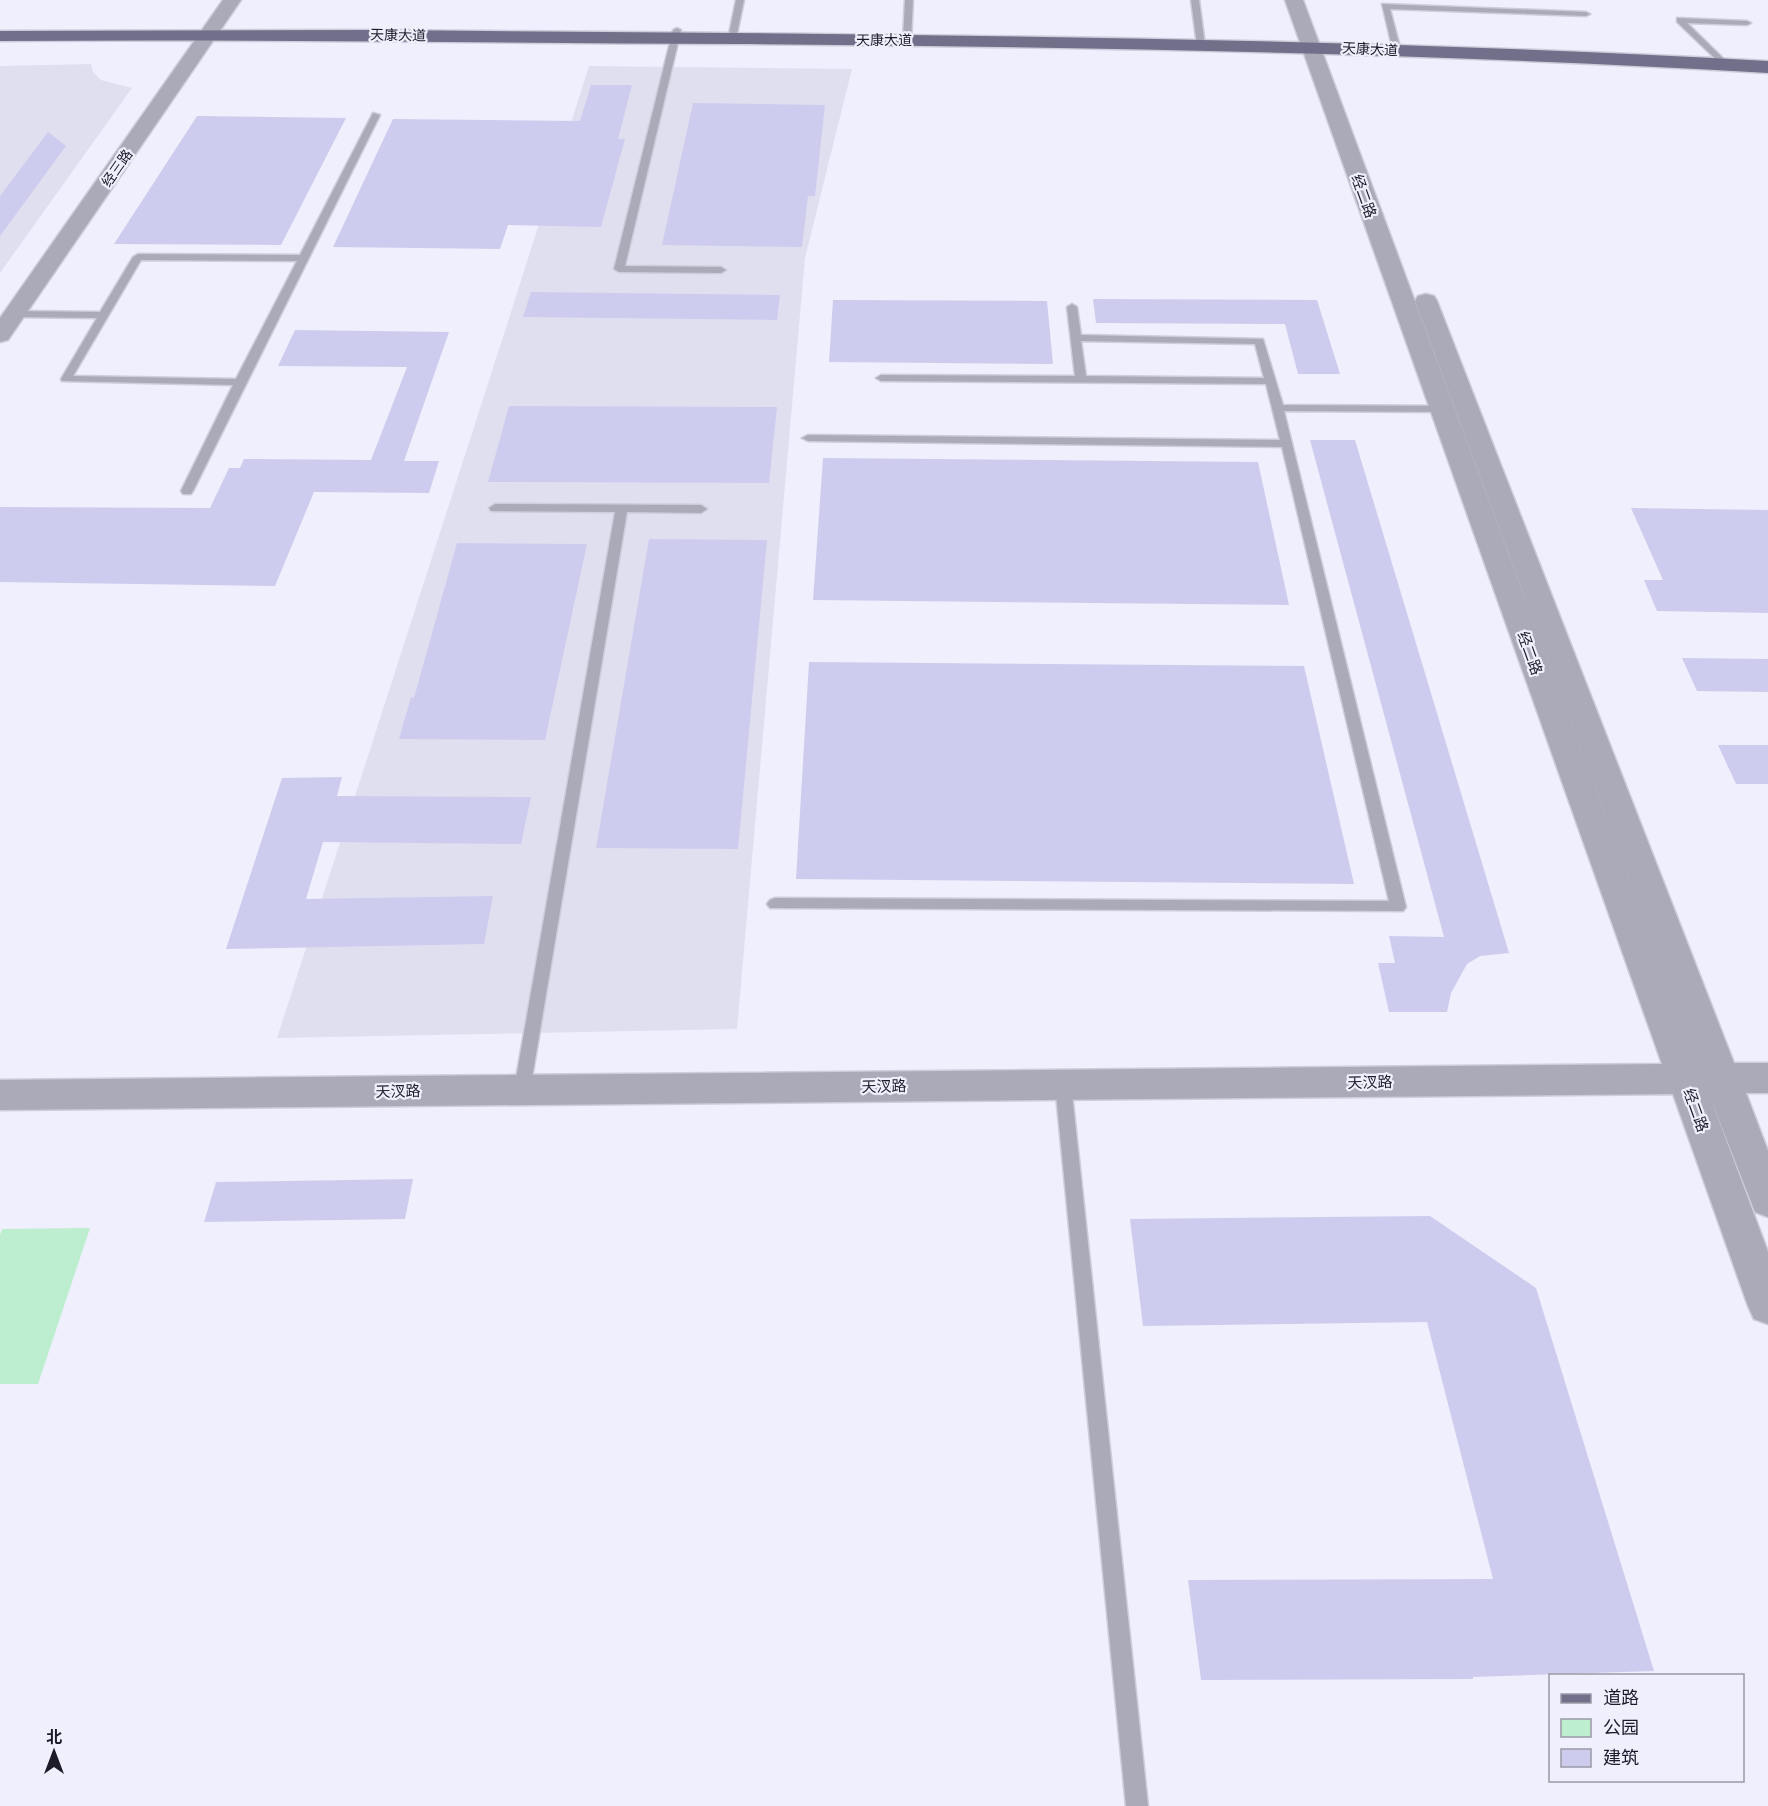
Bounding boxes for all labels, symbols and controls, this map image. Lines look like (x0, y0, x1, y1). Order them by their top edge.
street label: 天康大道 (370, 26, 426, 44)
street label: 天康大道 (856, 31, 912, 49)
street label: 天康大道 (1342, 39, 1398, 59)
street label: 经三路 (98, 146, 136, 190)
street label: 经二路 (1347, 172, 1381, 220)
street label: 经二路 (1513, 629, 1547, 677)
street label: 天汊路 (1347, 1072, 1393, 1092)
street label: 天汊路 (861, 1076, 907, 1096)
street label: 天汊路 (375, 1081, 421, 1101)
street label: 经二路 (1679, 1086, 1713, 1134)
legend (1549, 1674, 1744, 1782)
text: 道路 (1603, 1687, 1639, 1709)
text: 公园 (1603, 1717, 1639, 1739)
north arrow (24, 1722, 84, 1782)
text: 北 (46, 1728, 62, 1747)
text: 建筑 (1603, 1747, 1639, 1769)

